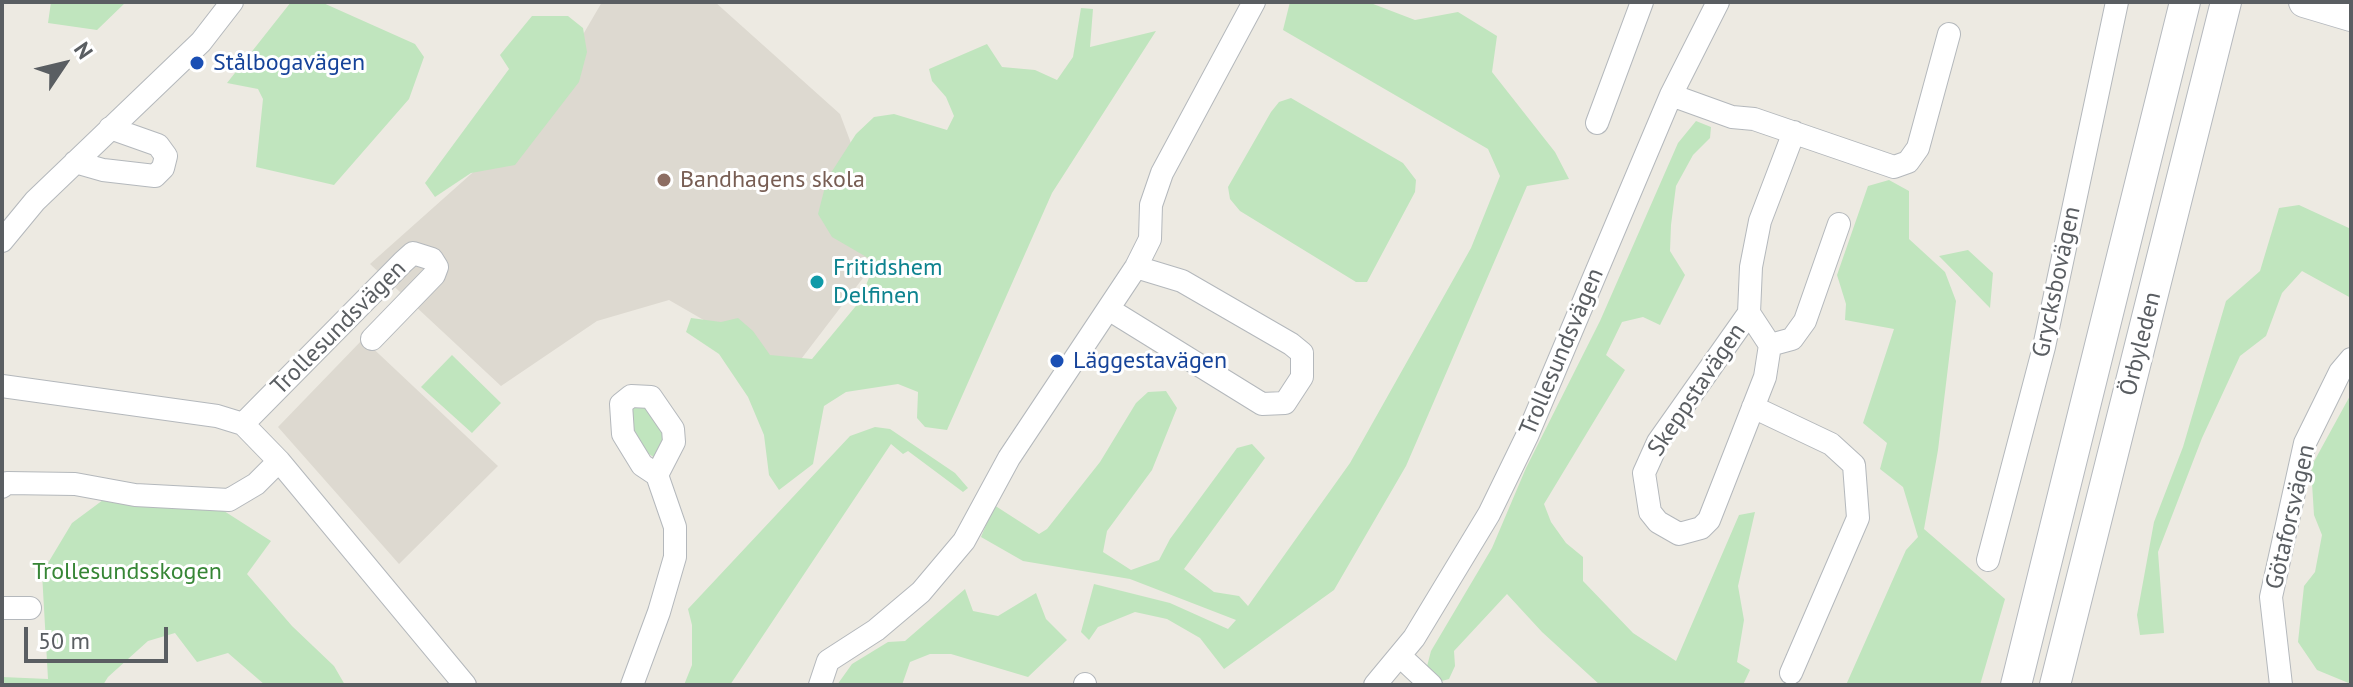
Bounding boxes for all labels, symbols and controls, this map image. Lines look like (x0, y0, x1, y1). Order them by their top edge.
north arrow (24, 24, 104, 104)
text: N (68, 36, 99, 64)
place label: Stålbogavägen (213, 49, 365, 77)
marker: Stålbogavägen (188, 54, 206, 72)
place label: Bandhagens skola (680, 166, 865, 194)
marker: Bandhagens skola (655, 171, 673, 189)
street label: Grycksbovägen (2027, 204, 2087, 360)
place label: Fritidshem Delfinen (833, 254, 942, 310)
street label: Trollesundsvägen (266, 255, 412, 401)
street label: Trollesundsvägen (1514, 264, 1610, 440)
marker: Fritidshem Delfinen (808, 273, 826, 291)
street label: Örbyleden (2114, 289, 2168, 399)
street label: Skeppstavägen (1642, 318, 1752, 462)
place label: Läggestavägen (1073, 347, 1227, 375)
marker: Läggestavägen (1048, 352, 1066, 370)
street label: Götaforsvägen (2260, 442, 2322, 592)
park label: Trollesundsskogen (32, 558, 222, 586)
scale bar (28, 611, 172, 661)
text: 50 m (38, 625, 90, 656)

